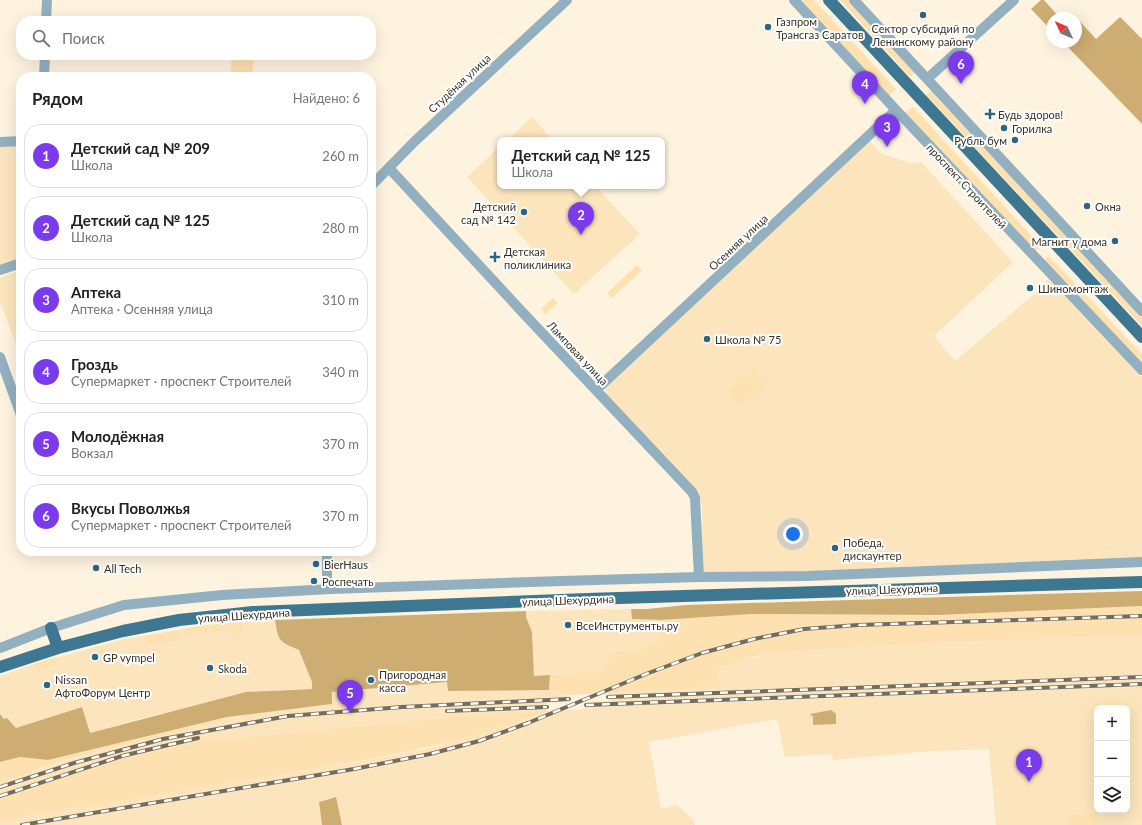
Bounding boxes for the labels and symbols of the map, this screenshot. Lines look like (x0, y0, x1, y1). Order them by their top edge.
marker: Сектор субсидий по Ленинскому району (918, 10, 928, 20)
north arrow (1046, 12, 1082, 48)
place label: Газпром Трансгаз Саратов (776, 15, 863, 41)
marker: Газпром Трансгаз Саратов (763, 22, 773, 32)
place label: Сектор субсидий по Ленинскому району (871, 22, 974, 48)
street label: Студёная улица (425, 51, 493, 115)
pin: 6 (948, 51, 974, 84)
pin: 4 (852, 71, 878, 104)
place label: Будь здоров! (998, 108, 1063, 121)
marker: Будь здоров! (985, 109, 995, 119)
pin: 3 (874, 114, 900, 147)
place label: Горилка (1012, 122, 1052, 135)
marker: Горилка (999, 123, 1009, 133)
place label: Рубль бум (954, 134, 1007, 147)
marker: Рубль бум (1010, 135, 1020, 145)
street label: проспект Строителей (924, 141, 1010, 231)
place label: Детский сад № 142 (461, 200, 516, 226)
place label: Окна (1095, 200, 1121, 213)
marker: Окна (1082, 201, 1092, 211)
pin: 2 (568, 202, 594, 235)
marker: Детский сад № 142 (519, 207, 529, 217)
street label: Осенняя улица (706, 211, 770, 273)
place label: Магнит у дома (1031, 235, 1107, 248)
marker: Магнит у дома (1110, 236, 1120, 246)
place label: Детская поликлиника (504, 245, 571, 271)
marker: Детская поликлиника (489, 251, 501, 263)
place label: Шиномонтаж (1038, 282, 1109, 295)
marker: Шиномонтаж (1025, 283, 1035, 293)
street label: Ламповая улица (544, 318, 611, 388)
place label: Школа № 75 (715, 333, 781, 346)
marker: Школа № 75 (702, 334, 712, 344)
your location (783, 524, 803, 544)
place label: Победа, дискаунтер (843, 536, 902, 562)
marker: Победа, дискаунтер (830, 543, 840, 553)
place label: BierHaus (324, 558, 368, 571)
marker: BierHaus (311, 559, 321, 569)
place label: All Tech (104, 562, 141, 575)
marker: All Tech (91, 563, 101, 573)
place label: Роспечать (322, 575, 374, 588)
marker: Роспечать (309, 576, 319, 586)
street label: улица Шехурдина (846, 581, 938, 597)
street label: улица Шехурдина (522, 592, 614, 608)
street label: улица Шехурдина (198, 605, 290, 625)
place label: ВсеИнструменты.ру (576, 619, 679, 632)
marker: ВсеИнструменты.ру (563, 620, 573, 630)
place label: GP vympel (103, 651, 155, 664)
marker: GP vympel (90, 652, 100, 662)
place label: Skoda (218, 662, 247, 675)
marker: Skoda (205, 663, 215, 673)
place label: Пригородная касса (379, 668, 446, 694)
place label: Nissan АфтоФорум Центр (55, 673, 150, 699)
marker: Пригородная касса (366, 675, 376, 685)
marker: Nissan АфтоФорум Центр (42, 680, 52, 690)
pin: 5 (337, 680, 363, 713)
pin: 1 (1016, 749, 1042, 782)

